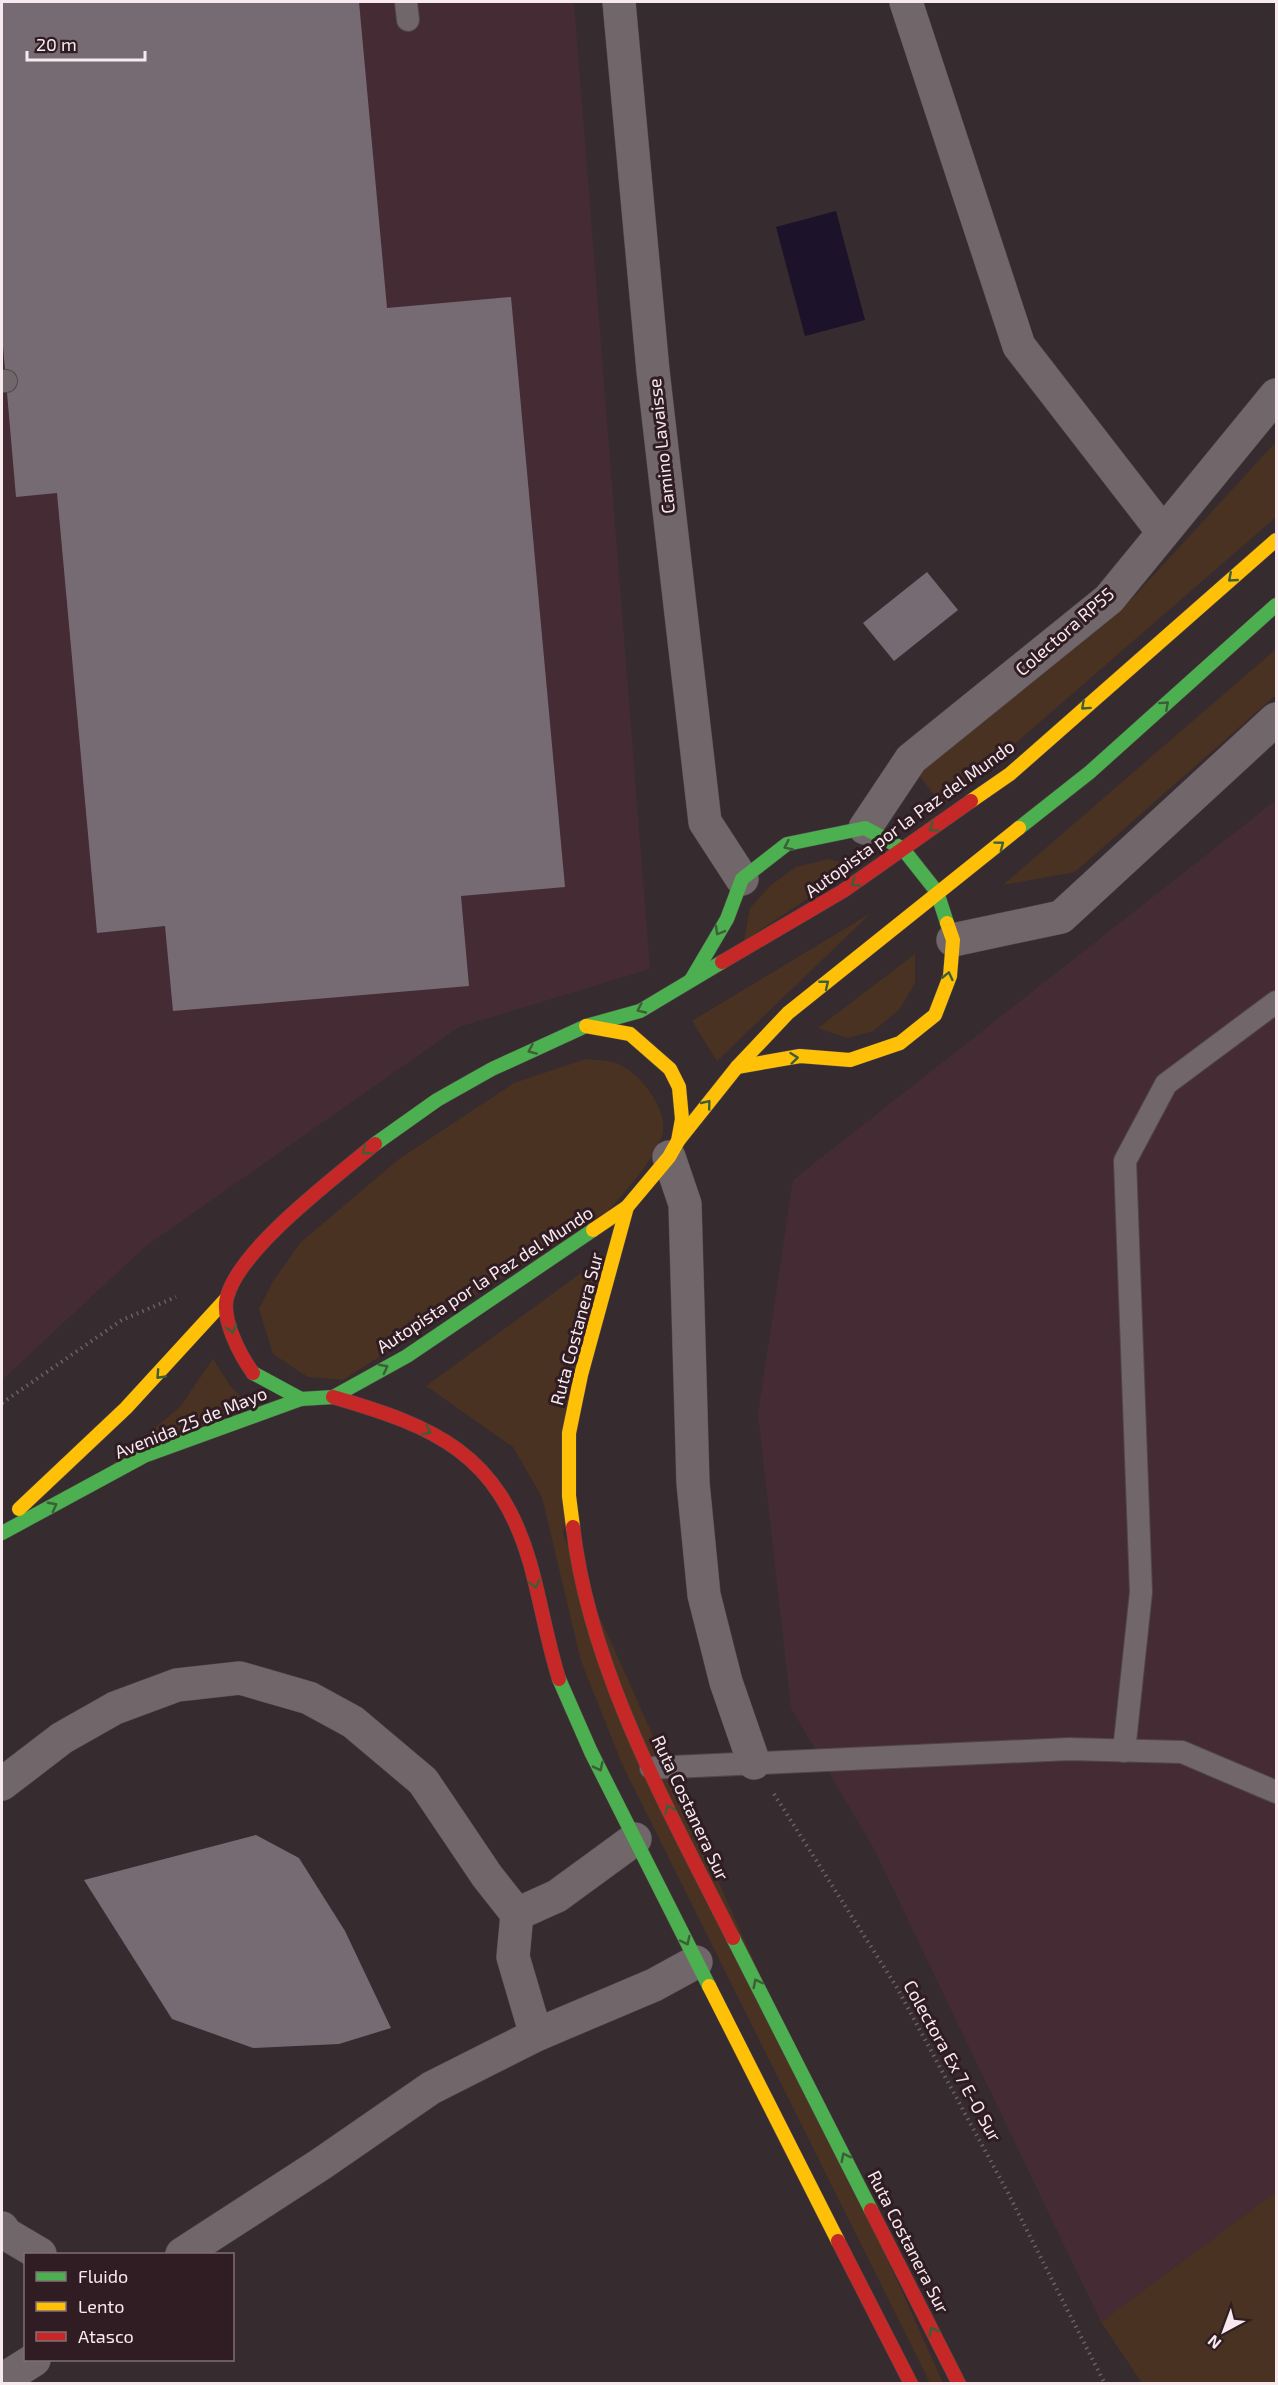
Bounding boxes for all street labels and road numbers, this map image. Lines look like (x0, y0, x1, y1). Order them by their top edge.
street label: Camino Lavaisse (643, 377, 679, 515)
street label: Colectora RP55 (1011, 582, 1118, 680)
street label: Autopista por la Paz del Mundo (800, 735, 1018, 902)
street label: Autopista por la Paz del Mundo (372, 1201, 597, 1357)
street label: Ruta Costanera Sur (545, 1250, 607, 1408)
street label: Avenida 25 de Mayo (111, 1382, 270, 1463)
street label: Ruta Costanera Sur (648, 1732, 734, 1884)
street label: Colectora Ex 7 E-O Sur (899, 1976, 1006, 2145)
street label: Ruta Costanera Sur (863, 2166, 954, 2317)

